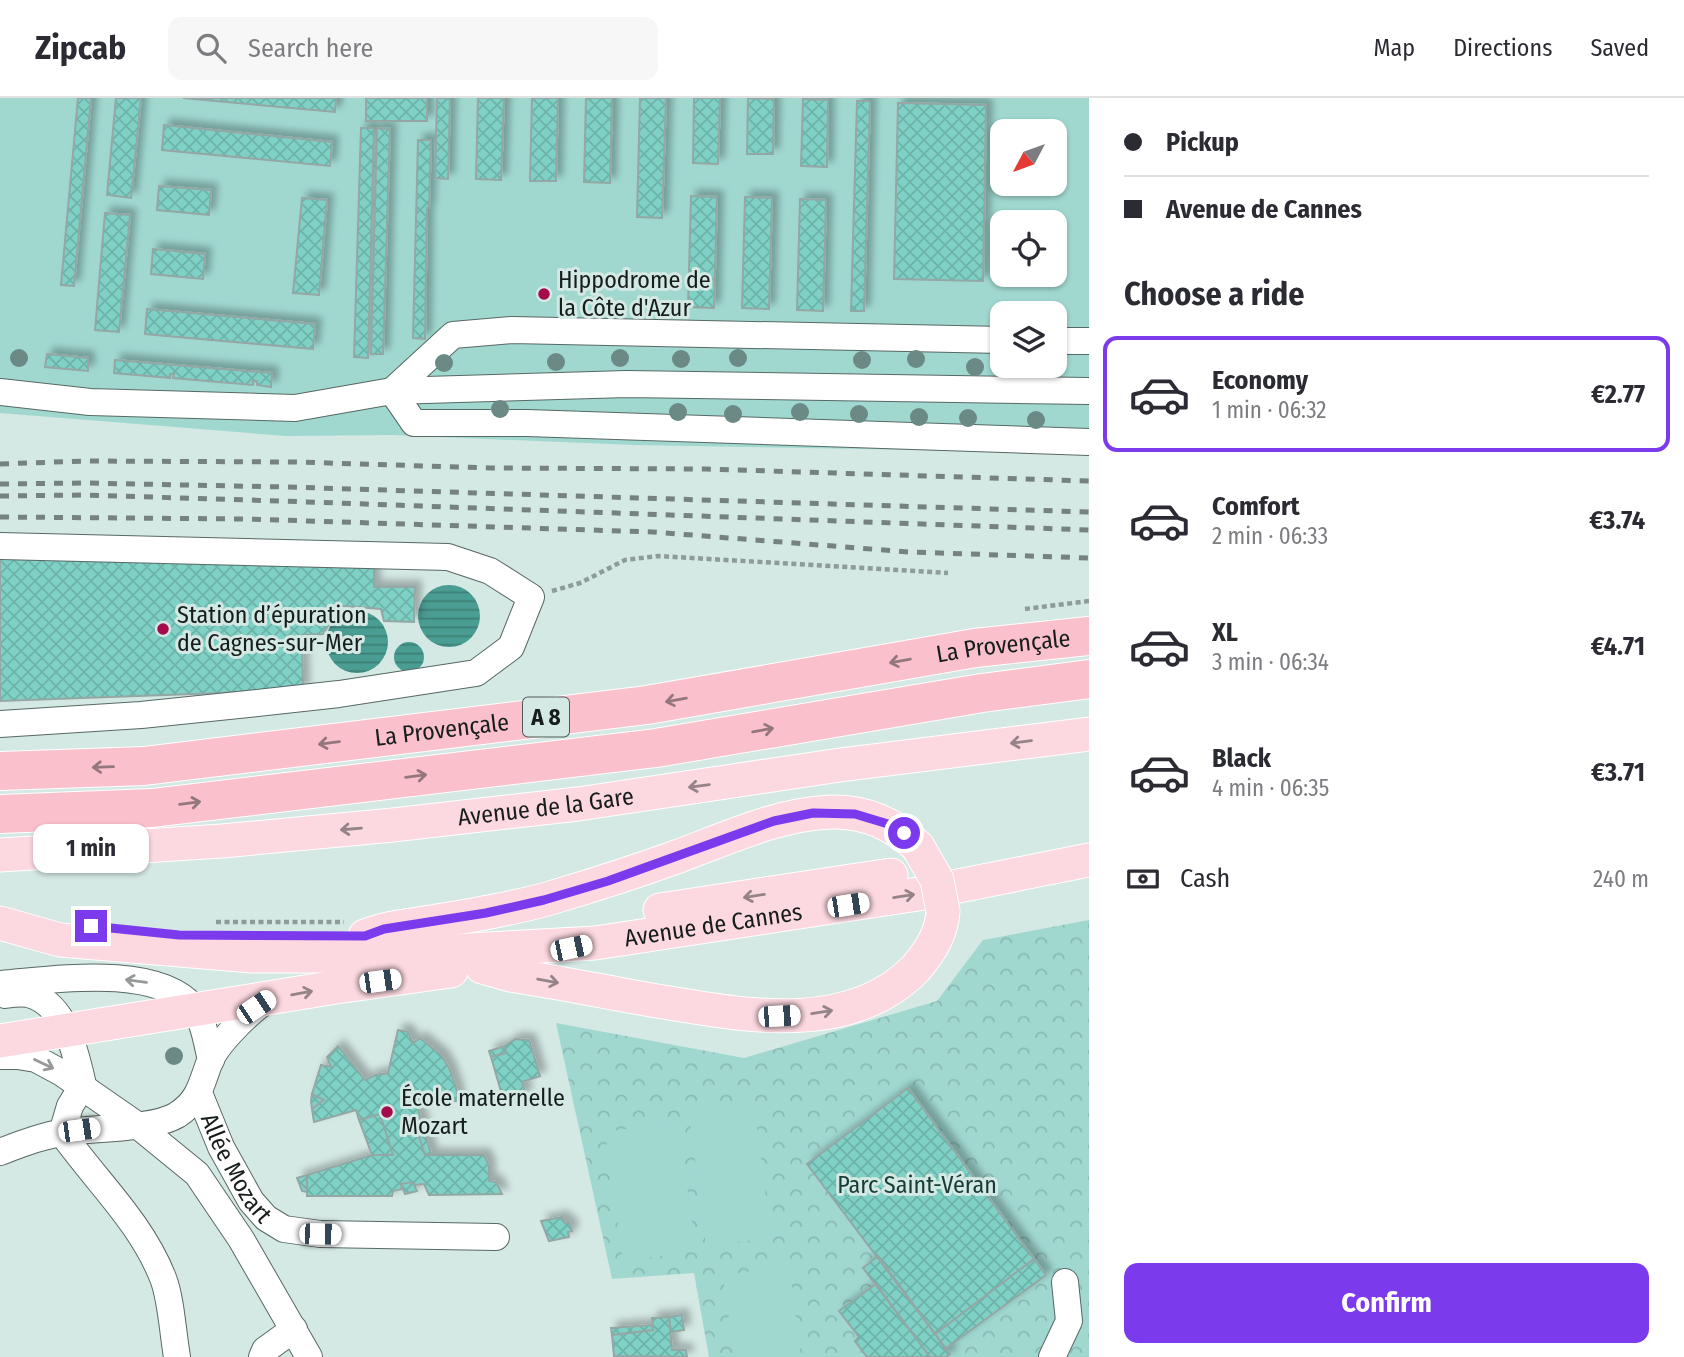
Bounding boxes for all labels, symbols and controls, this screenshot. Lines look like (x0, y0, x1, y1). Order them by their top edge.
search box (168, 17, 658, 80)
text: Zipcab (35, 28, 126, 68)
icon: search (192, 29, 230, 67)
text: Search here (248, 33, 373, 64)
text: Map (1374, 34, 1415, 62)
text: Directions (1453, 34, 1552, 62)
text: Saved (1590, 34, 1649, 62)
north arrow (990, 119, 1068, 196)
map controls (990, 119, 1067, 378)
text: Pickup (1166, 127, 1239, 158)
text: Avenue de Cannes (1166, 194, 1362, 225)
button: locate (990, 210, 1067, 287)
place label: Hippodrome de la Côte d'Azur (558, 266, 711, 322)
text: Choose a ride (1124, 275, 1305, 313)
marker: Hippodrome de la Côte d'Azur (536, 286, 552, 302)
button: layers (990, 301, 1067, 378)
icon: car (1128, 363, 1191, 426)
text: Economy (1212, 365, 1308, 396)
text: €2.77 (1591, 379, 1645, 410)
text: 1 min · 06:32 (1212, 396, 1326, 424)
icon: car (1128, 489, 1191, 552)
text: Comfort (1212, 491, 1300, 522)
text: €3.74 (1589, 505, 1645, 536)
text: 2 min · 06:33 (1212, 522, 1328, 550)
place label: Station d’épuration de Cagnes-sur-Mer (177, 601, 367, 657)
icon: car (1128, 615, 1191, 678)
text: XL (1212, 617, 1238, 648)
marker: Station d’épuration de Cagnes-sur-Mer (155, 621, 171, 637)
street label: La Provençale (934, 624, 1072, 669)
text: €4.71 (1591, 631, 1645, 662)
text: 3 min · 06:34 (1212, 648, 1329, 676)
one-way arrow (889, 655, 912, 668)
one-way arrow (665, 694, 688, 707)
road number: A 8 (523, 698, 569, 736)
street label: La Provençale (373, 708, 510, 752)
one-way arrow (751, 723, 774, 736)
one-way arrow (1010, 735, 1033, 748)
one-way arrow (318, 737, 341, 750)
icon: car (1128, 741, 1191, 804)
text: Black (1212, 743, 1271, 774)
text: €3.71 (1591, 757, 1645, 788)
one-way arrow (91, 761, 114, 774)
one-way arrow (404, 770, 427, 783)
text: 4 min · 06:35 (1212, 774, 1329, 802)
one-way arrow (688, 780, 711, 793)
street label: Avenue de la Gare (456, 782, 636, 832)
one-way arrow (179, 796, 201, 809)
route start (888, 817, 920, 849)
one-way arrow (341, 823, 363, 836)
callout: 1 min (33, 824, 149, 874)
text: 1 min (66, 834, 116, 862)
icon: cash (1124, 860, 1162, 898)
text: Cash (1180, 863, 1230, 894)
text: 240 m (1593, 865, 1649, 893)
one-way arrow (743, 889, 766, 902)
one-way arrow (892, 889, 915, 902)
car (826, 891, 871, 919)
street label: Avenue de Cannes (623, 898, 804, 952)
route end (75, 910, 107, 942)
car (549, 933, 594, 963)
car (358, 968, 403, 994)
one-way arrow (125, 975, 148, 988)
one-way arrow (537, 975, 559, 988)
one-way arrow (290, 986, 313, 999)
car (233, 987, 280, 1027)
car (758, 1004, 801, 1028)
one-way arrow (810, 1005, 833, 1018)
one-way arrow (33, 1058, 54, 1071)
place label: École maternelle Mozart (401, 1083, 565, 1140)
marker: École maternelle Mozart (379, 1104, 395, 1120)
street label: Allée Mozart (195, 1109, 278, 1229)
car (57, 1117, 102, 1143)
park label: Parc Saint-Véran (837, 1171, 997, 1199)
car (299, 1223, 342, 1245)
button: Confirm (1124, 1263, 1649, 1343)

